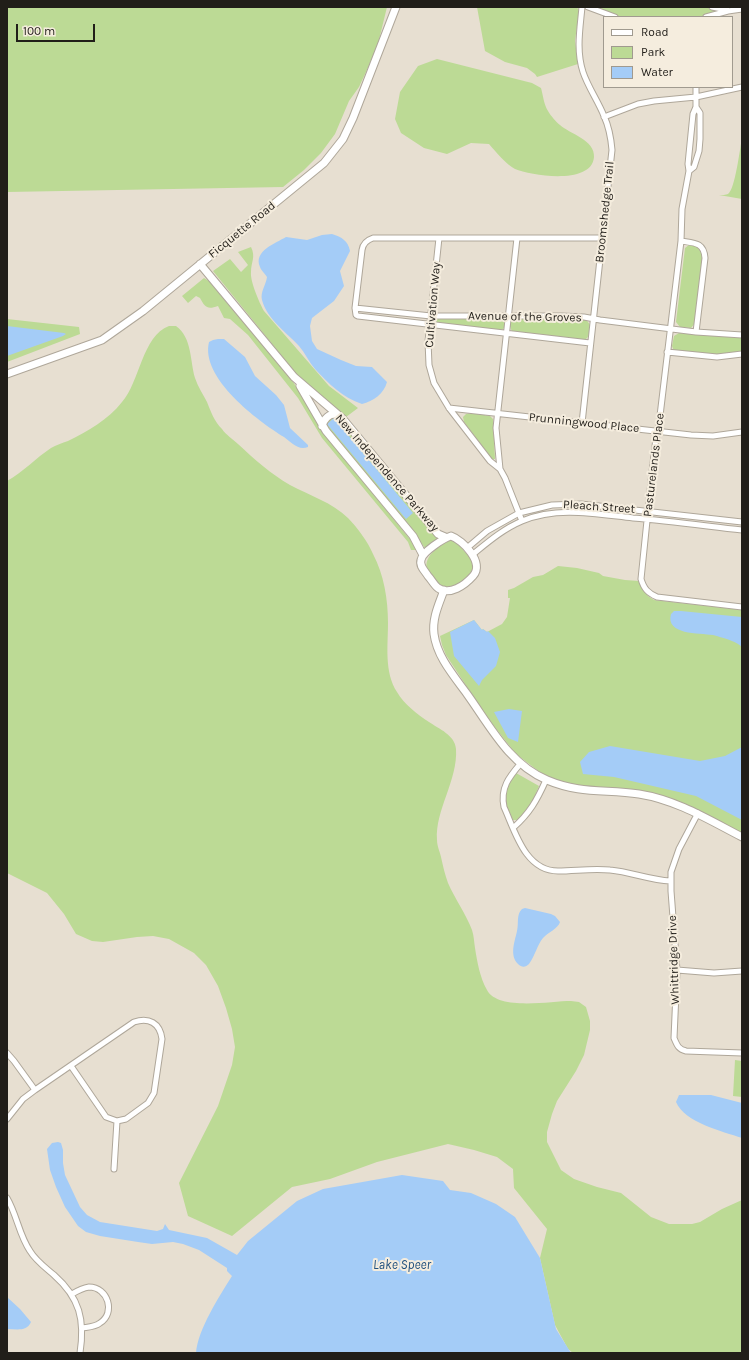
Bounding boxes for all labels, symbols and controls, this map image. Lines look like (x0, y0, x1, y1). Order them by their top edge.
scale bar (18, 16, 97, 42)
legend (603, 16, 733, 88)
text: 100 m (23, 24, 55, 38)
text: Road (641, 25, 669, 39)
text: Park (641, 45, 665, 59)
text: Water (641, 65, 673, 79)
street label: Broomshedge Trail (593, 161, 617, 263)
street label: Ficquette Road (206, 199, 278, 261)
street label: Cultivation Way (422, 262, 444, 348)
street label: Avenue of the Groves (468, 309, 582, 325)
street label: Prunningwood Place (528, 410, 640, 436)
street label: New Independence Parkway (332, 411, 442, 535)
street label: Pasturelands Place (641, 412, 667, 518)
street label: Pleach Street (563, 497, 635, 517)
street label: Whittridge Drive (665, 915, 683, 1005)
water label: Lake Speer (373, 1257, 431, 1273)

